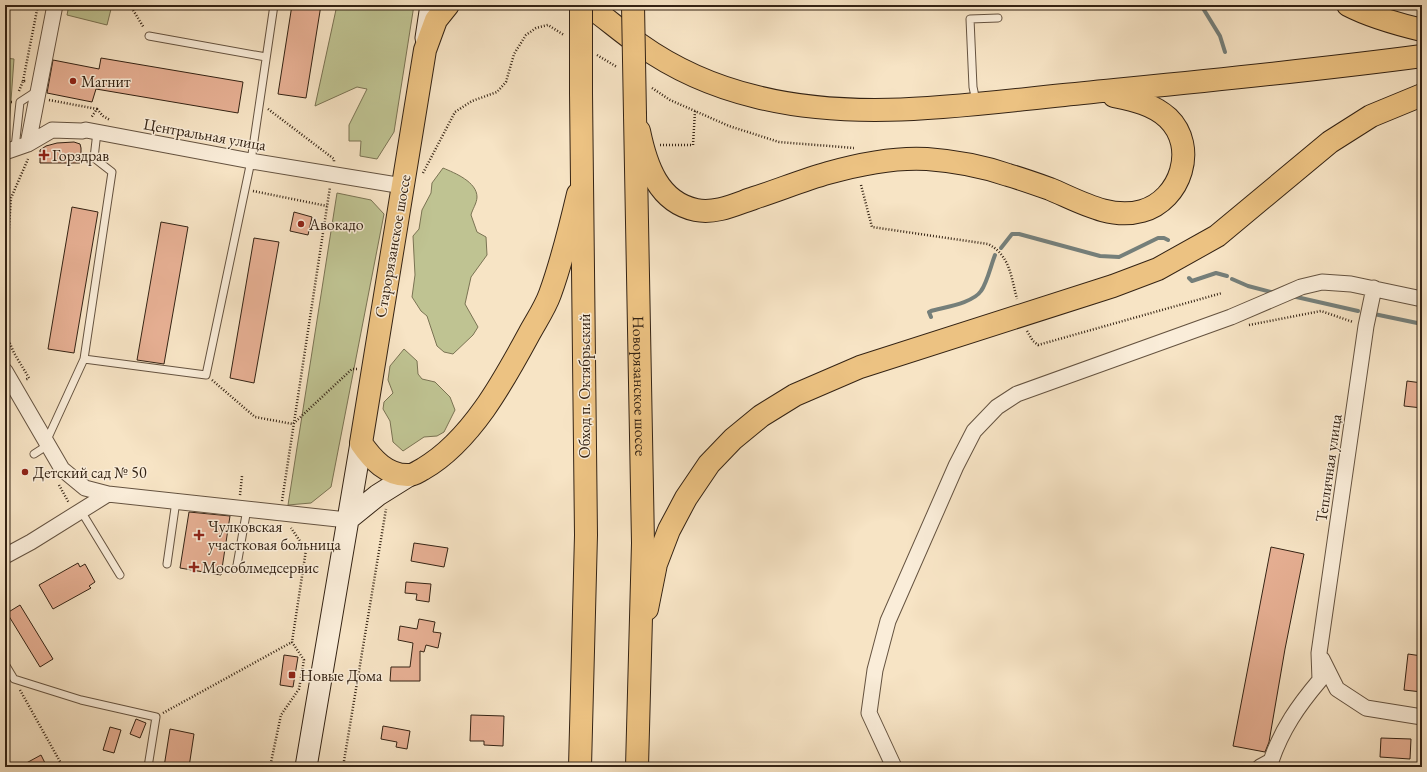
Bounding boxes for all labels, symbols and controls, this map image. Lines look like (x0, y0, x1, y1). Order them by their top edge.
place label: Магнит (81, 71, 131, 92)
marker: Магнит (68, 76, 78, 86)
street label: Центральная улица (142, 113, 269, 156)
place label: Горздрав (52, 145, 109, 166)
marker: Горздрав (39, 150, 49, 160)
street label: Старорязанское шоссе (370, 173, 415, 319)
place label: Авокадо (308, 214, 364, 235)
marker: Авокадо (296, 219, 306, 229)
street label: Обход п. Октябрьский (574, 313, 595, 458)
street label: Новорязанское шоссе (628, 316, 651, 456)
street label: Тепличная улица (1311, 412, 1347, 524)
place label: Детский сад № 50 (33, 462, 147, 483)
marker: Детский сад № 50 (20, 467, 30, 477)
place label: Чулковская участковая больница (208, 516, 341, 555)
marker: Чулковская участковая больница (193, 529, 205, 541)
place label: Мособлмедсервис (202, 557, 319, 578)
marker: Мособлмедсервис (189, 562, 199, 572)
place label: Новые Дома (300, 665, 383, 686)
marker: Новые Дома (287, 670, 297, 680)

